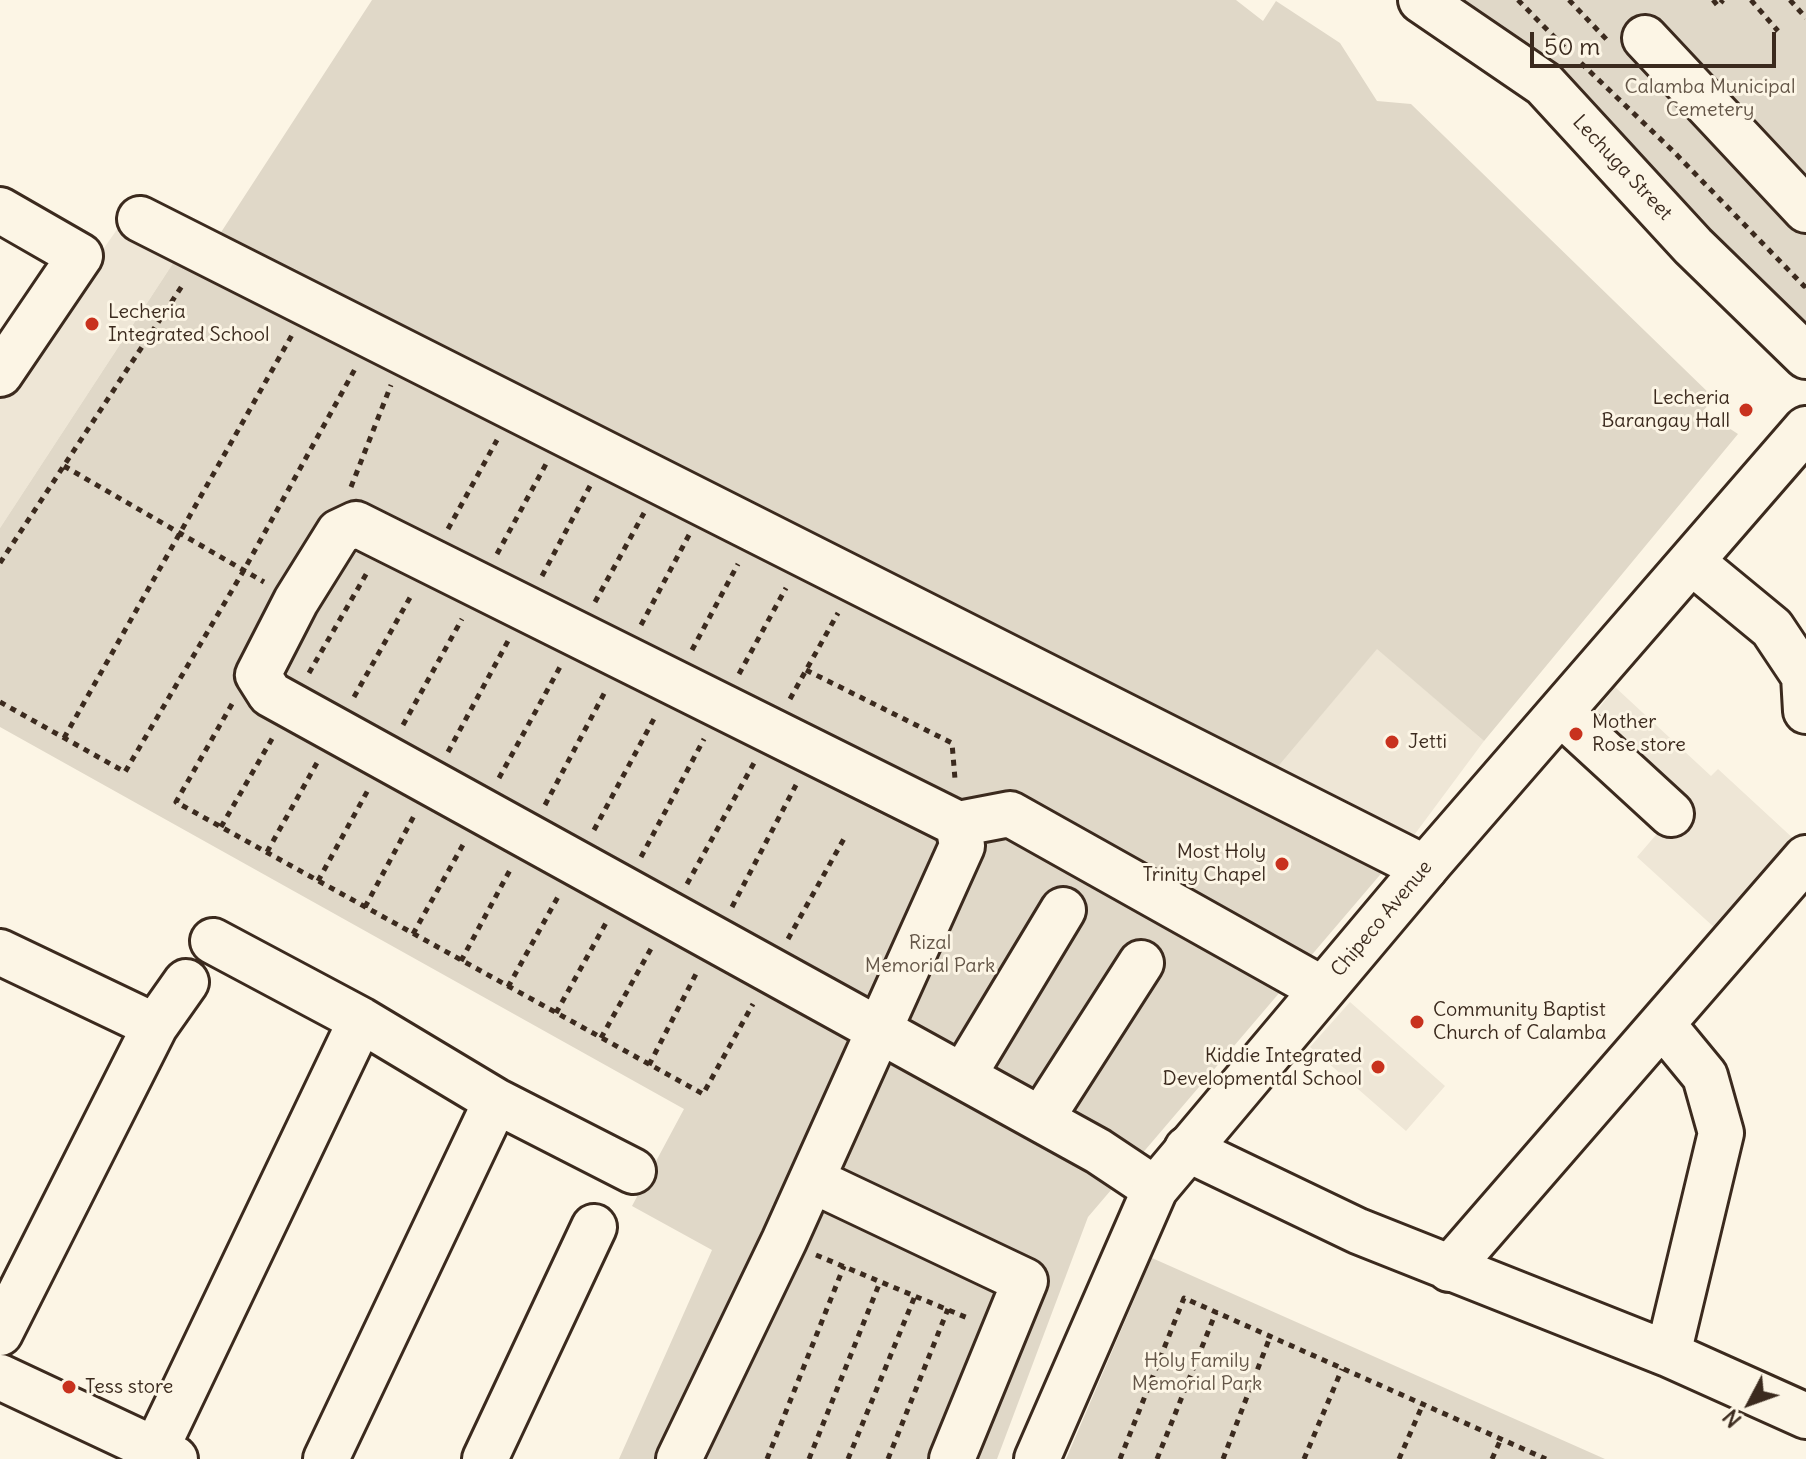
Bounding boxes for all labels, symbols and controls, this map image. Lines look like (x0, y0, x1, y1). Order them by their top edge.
scale bar (1534, 16, 1780, 66)
text: 50 m (1544, 31, 1600, 61)
park label: Calamba Municipal Cemetery (1625, 75, 1795, 122)
street label: Lechuga Street (1567, 110, 1677, 226)
place label: Lecheria Integrated School (108, 300, 269, 347)
marker: Lecheria Integrated School (83, 315, 101, 333)
place label: Lecheria Barangay Hall (1601, 386, 1730, 433)
marker: Lecheria Barangay Hall (1737, 401, 1755, 419)
place label: Mother Rose store (1592, 710, 1686, 757)
marker: Mother Rose store (1567, 725, 1585, 743)
place label: Jetti (1408, 730, 1447, 754)
marker: Jetti (1383, 733, 1401, 751)
place label: Most Holy Trinity Chapel (1143, 840, 1266, 887)
marker: Most Holy Trinity Chapel (1273, 855, 1291, 873)
street label: Chipeco Avenue (1326, 856, 1438, 982)
park label: Rizal Memorial Park (865, 931, 995, 978)
place label: Community Baptist Church of Calamba (1433, 998, 1606, 1045)
marker: Community Baptist Church of Calamba (1408, 1013, 1426, 1031)
place label: Kiddie Integrated Developmental School (1163, 1044, 1362, 1091)
marker: Kiddie Integrated Developmental School (1369, 1058, 1387, 1076)
park label: Holy Family Memorial Park (1132, 1349, 1262, 1396)
north arrow (1710, 1363, 1790, 1443)
place label: Tess store (85, 1375, 173, 1399)
marker: Tess store (60, 1378, 78, 1396)
text: N (1716, 1404, 1747, 1434)

